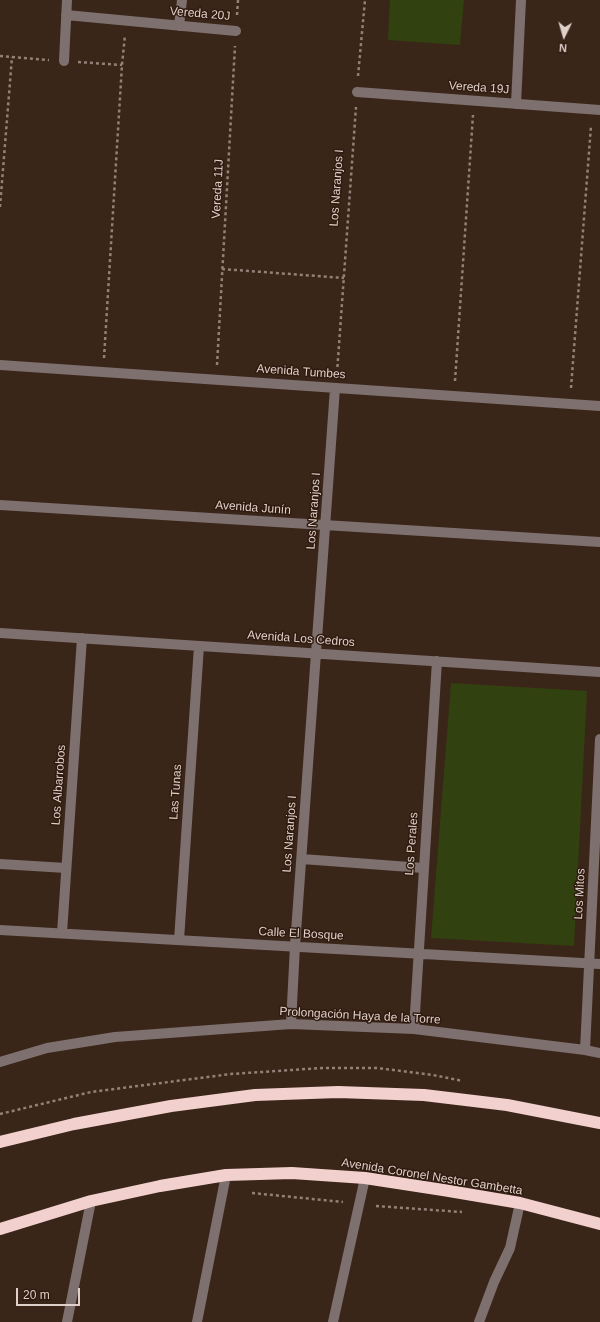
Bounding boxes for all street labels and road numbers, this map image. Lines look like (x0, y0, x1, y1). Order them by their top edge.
street label: Vereda 20J (169, 4, 231, 24)
street label: Vereda 19J (448, 79, 510, 97)
street label: Los Naranjos I (327, 149, 347, 227)
street label: Vereda 11J (209, 159, 227, 219)
street label: Avenida Tumbes (256, 362, 346, 382)
street label: Los Naranjos I (304, 472, 324, 550)
street label: Avenida Junín (215, 498, 291, 518)
street label: Avenida Los Cedros (247, 628, 355, 650)
street label: Los Albarrobos (49, 744, 69, 826)
street label: Las Tunas (167, 764, 185, 820)
street label: Los Naranjos I (280, 795, 300, 873)
street label: Los Perales (403, 812, 421, 876)
street label: Los Mitos (571, 868, 589, 920)
street label: Calle El Bosque (258, 925, 344, 943)
street label: Prolongación Haya de la Torre (279, 1005, 441, 1027)
street label: Avenida Coronel Nestor Gambetta (340, 1156, 524, 1198)

